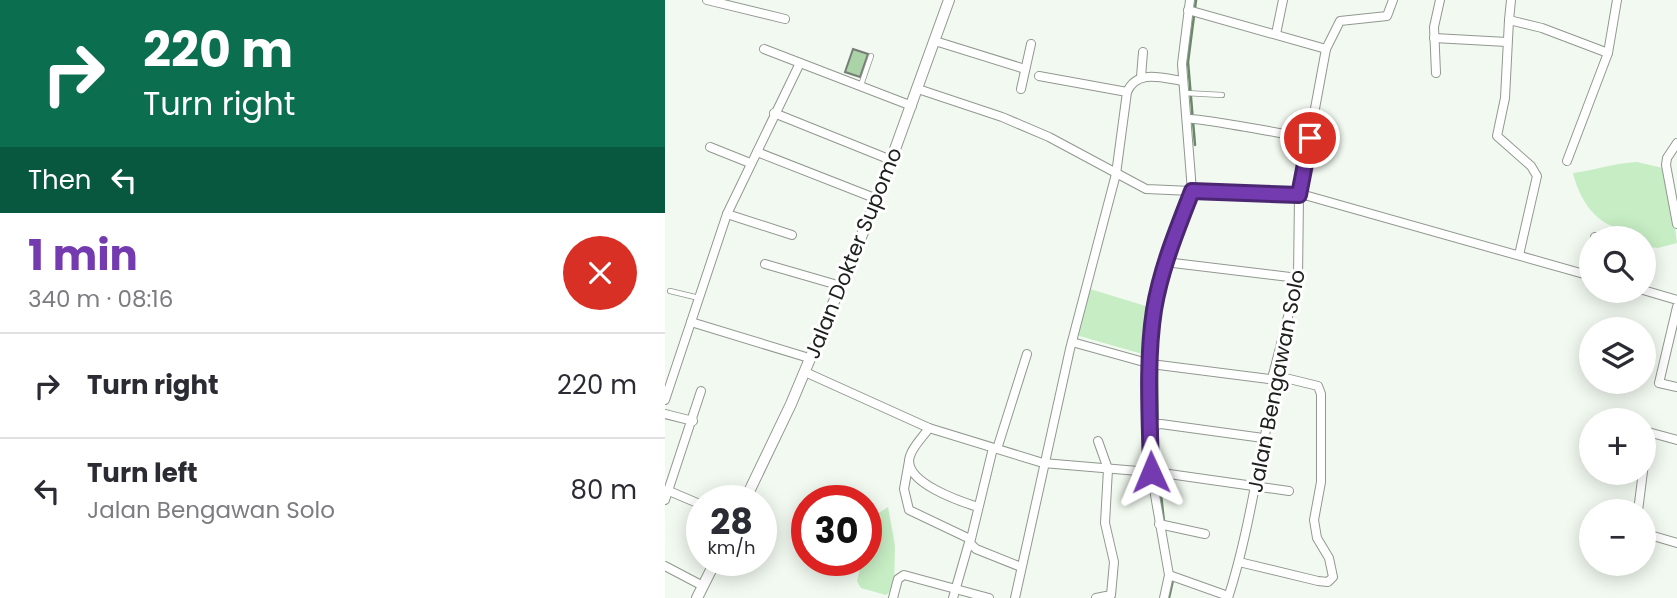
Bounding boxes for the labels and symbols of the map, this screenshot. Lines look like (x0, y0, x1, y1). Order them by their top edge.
pin (1280, 108, 1340, 168)
street label: Jalan Dokter Supomo (797, 143, 909, 363)
street label: Jalan Bengawan Solo (1240, 267, 1312, 495)
position arrow (1114, 435, 1188, 509)
speed limit sign: 30 (791, 485, 882, 576)

